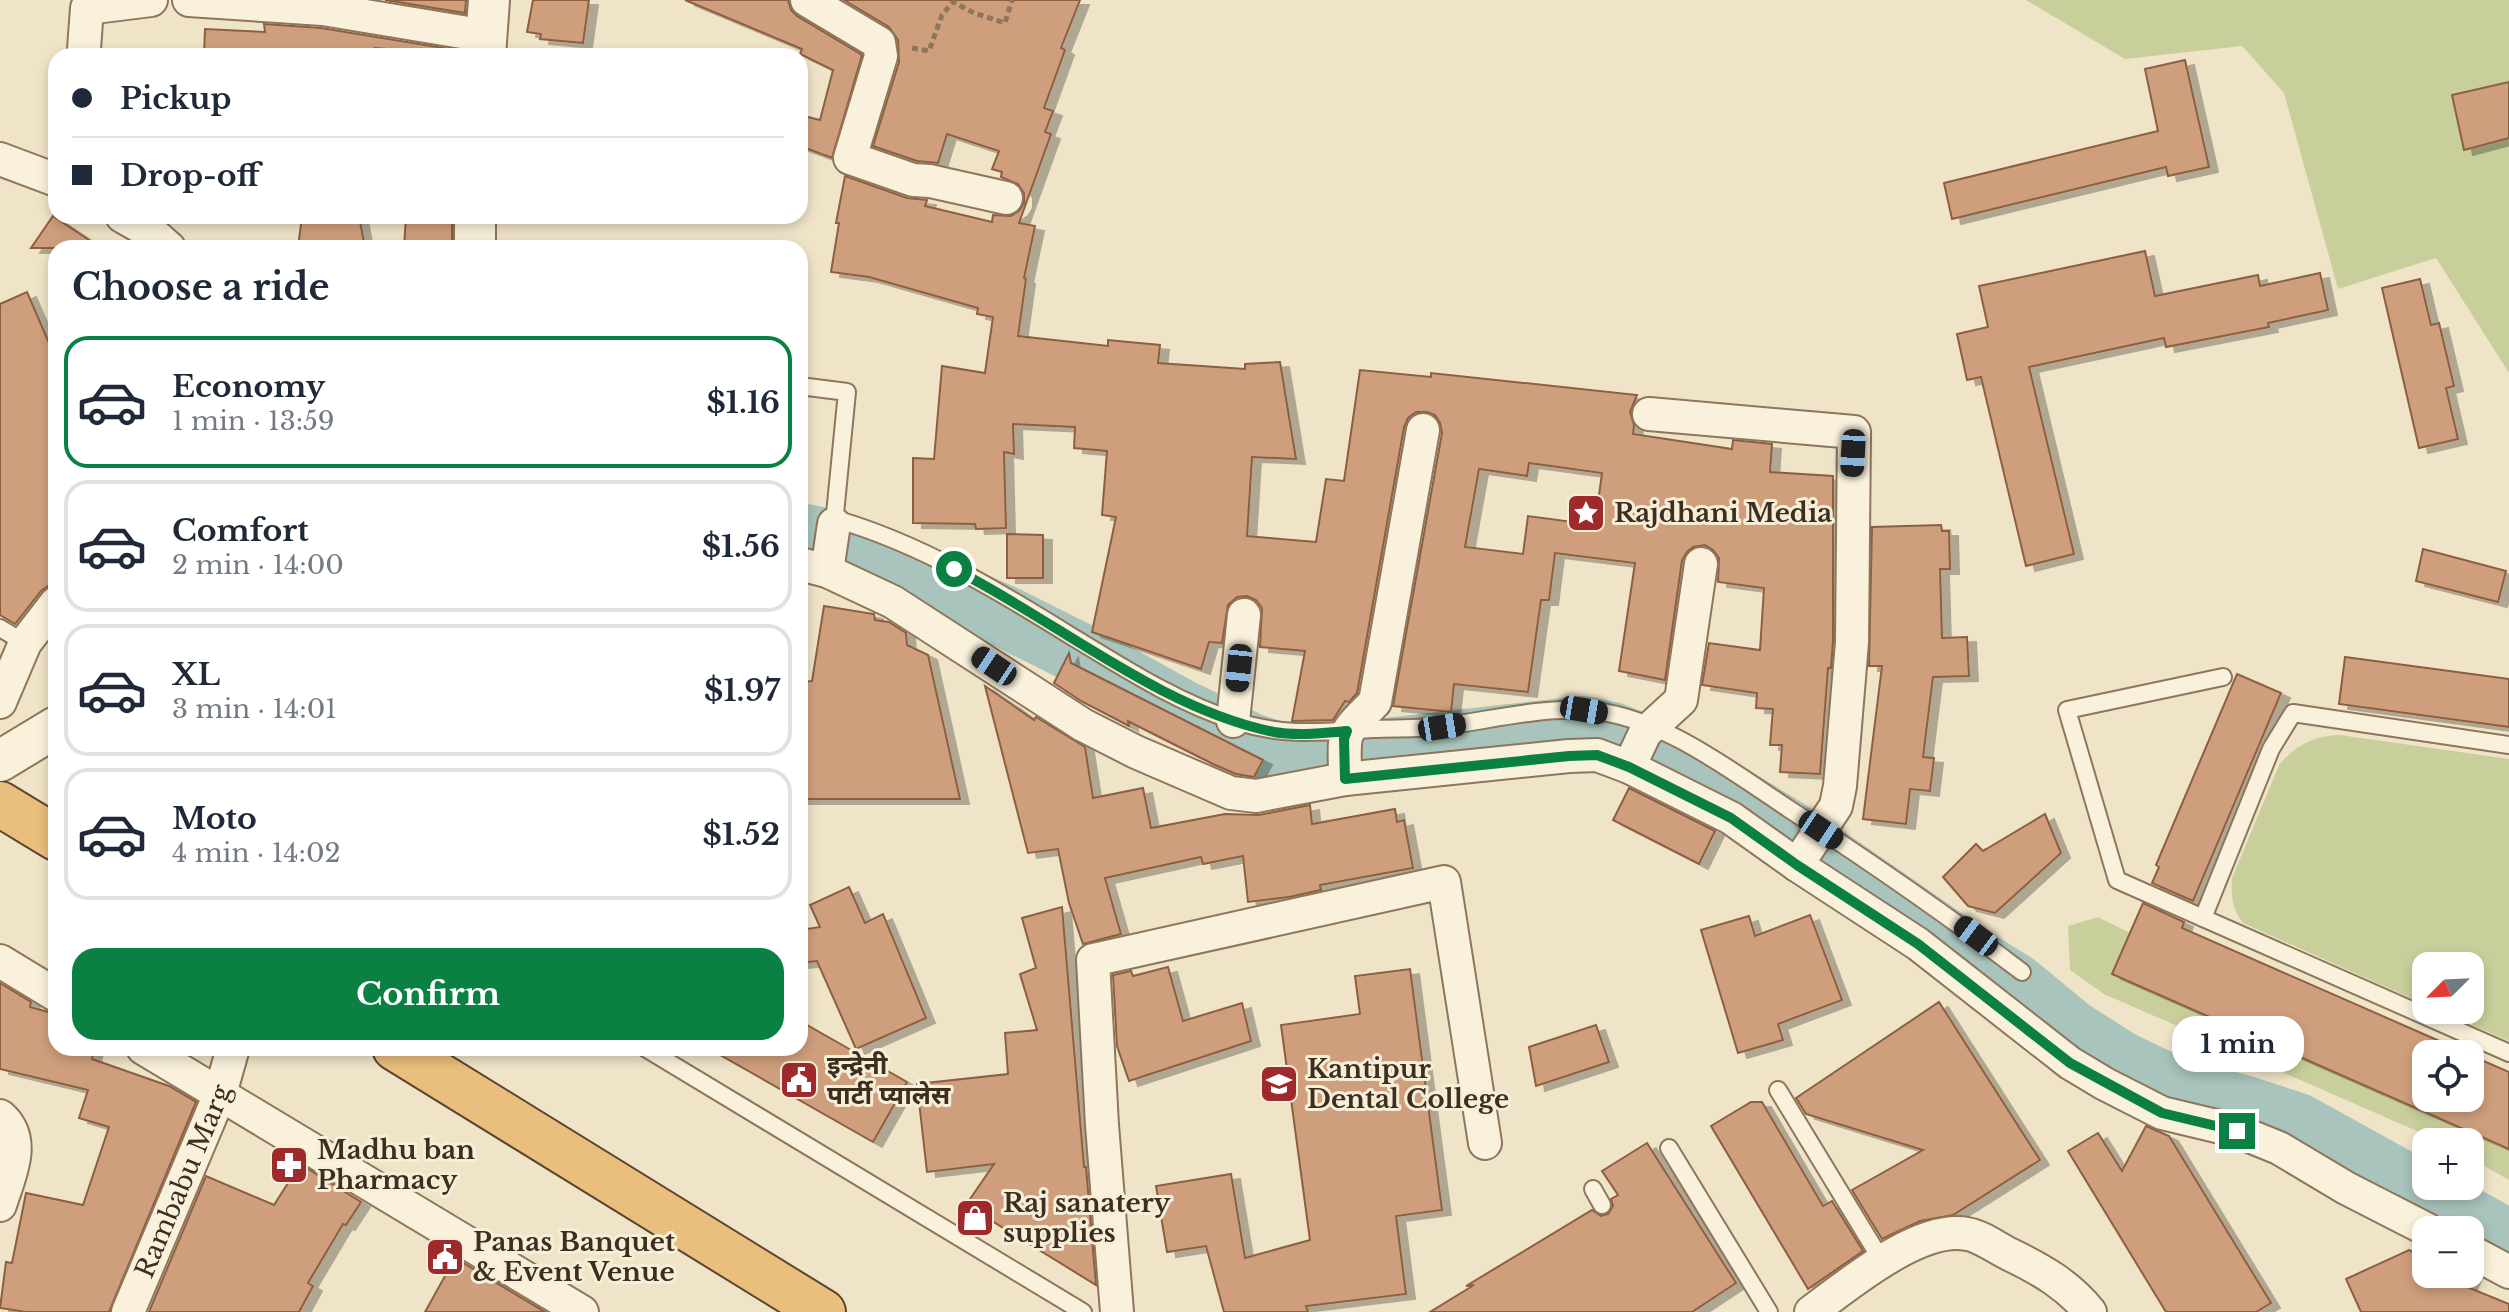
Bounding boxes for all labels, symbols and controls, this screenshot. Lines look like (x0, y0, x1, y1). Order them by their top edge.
text: Pickup (120, 80, 231, 117)
text: Drop-off (120, 157, 260, 194)
text: Choose a ride (72, 265, 329, 310)
icon: car (76, 366, 148, 438)
text: Economy (172, 368, 325, 405)
text: $1.16 (707, 384, 780, 421)
text: 1 min · 13:59 (172, 405, 335, 437)
car (1840, 428, 1866, 478)
place icon: Rajdhani Media (1565, 492, 1607, 534)
place label: Rajdhani Media (1614, 497, 1832, 529)
icon: car (76, 510, 148, 582)
text: Comfort (172, 512, 309, 549)
text: $1.56 (702, 528, 780, 565)
text: 2 min · 14:00 (172, 549, 344, 581)
route start (936, 551, 972, 587)
car (967, 643, 1021, 689)
car (1225, 643, 1253, 693)
icon: car (76, 654, 148, 726)
text: XL (172, 656, 220, 693)
text: $1.97 (704, 672, 780, 709)
text: 3 min · 14:01 (172, 693, 337, 725)
car (1558, 694, 1610, 726)
car (1416, 711, 1468, 743)
icon: car (76, 798, 148, 870)
text: Moto (172, 800, 257, 837)
car (1794, 807, 1848, 853)
text: $1.52 (702, 816, 780, 853)
text: 4 min · 14:02 (172, 837, 340, 869)
car (1950, 912, 2002, 960)
button: Confirm (72, 948, 784, 1040)
north arrow (2412, 952, 2484, 1024)
map controls (2412, 952, 2484, 1288)
callout: 1 min (2171, 1015, 2303, 1071)
text: 1 min (2200, 1028, 2276, 1060)
button: locate (2412, 1040, 2484, 1112)
place label: इन्द्रेनी पार्टी प्यालेस (827, 1049, 951, 1111)
place label: Kantipur Dental College (1307, 1053, 1509, 1115)
public building icon: इन्द्रेनी पार्टी प्यालेस (778, 1059, 820, 1101)
school or university icon: Kantipur Dental College (1258, 1063, 1300, 1105)
street label: Rambabu Marg (128, 1081, 238, 1283)
route end (2219, 1113, 2255, 1149)
button: + (2412, 1128, 2484, 1200)
place label: Madhu ban Pharmacy (317, 1134, 475, 1196)
pharmacy icon: Madhu ban Pharmacy (268, 1144, 310, 1186)
place label: Raj sanatery supplies (1003, 1187, 1171, 1249)
shop icon: Raj sanatery supplies (954, 1197, 996, 1239)
button: − (2412, 1216, 2484, 1288)
place label: Panas Banquet & Event Venue (473, 1226, 675, 1288)
public building icon: Panas Banquet & Event Venue (424, 1236, 466, 1278)

